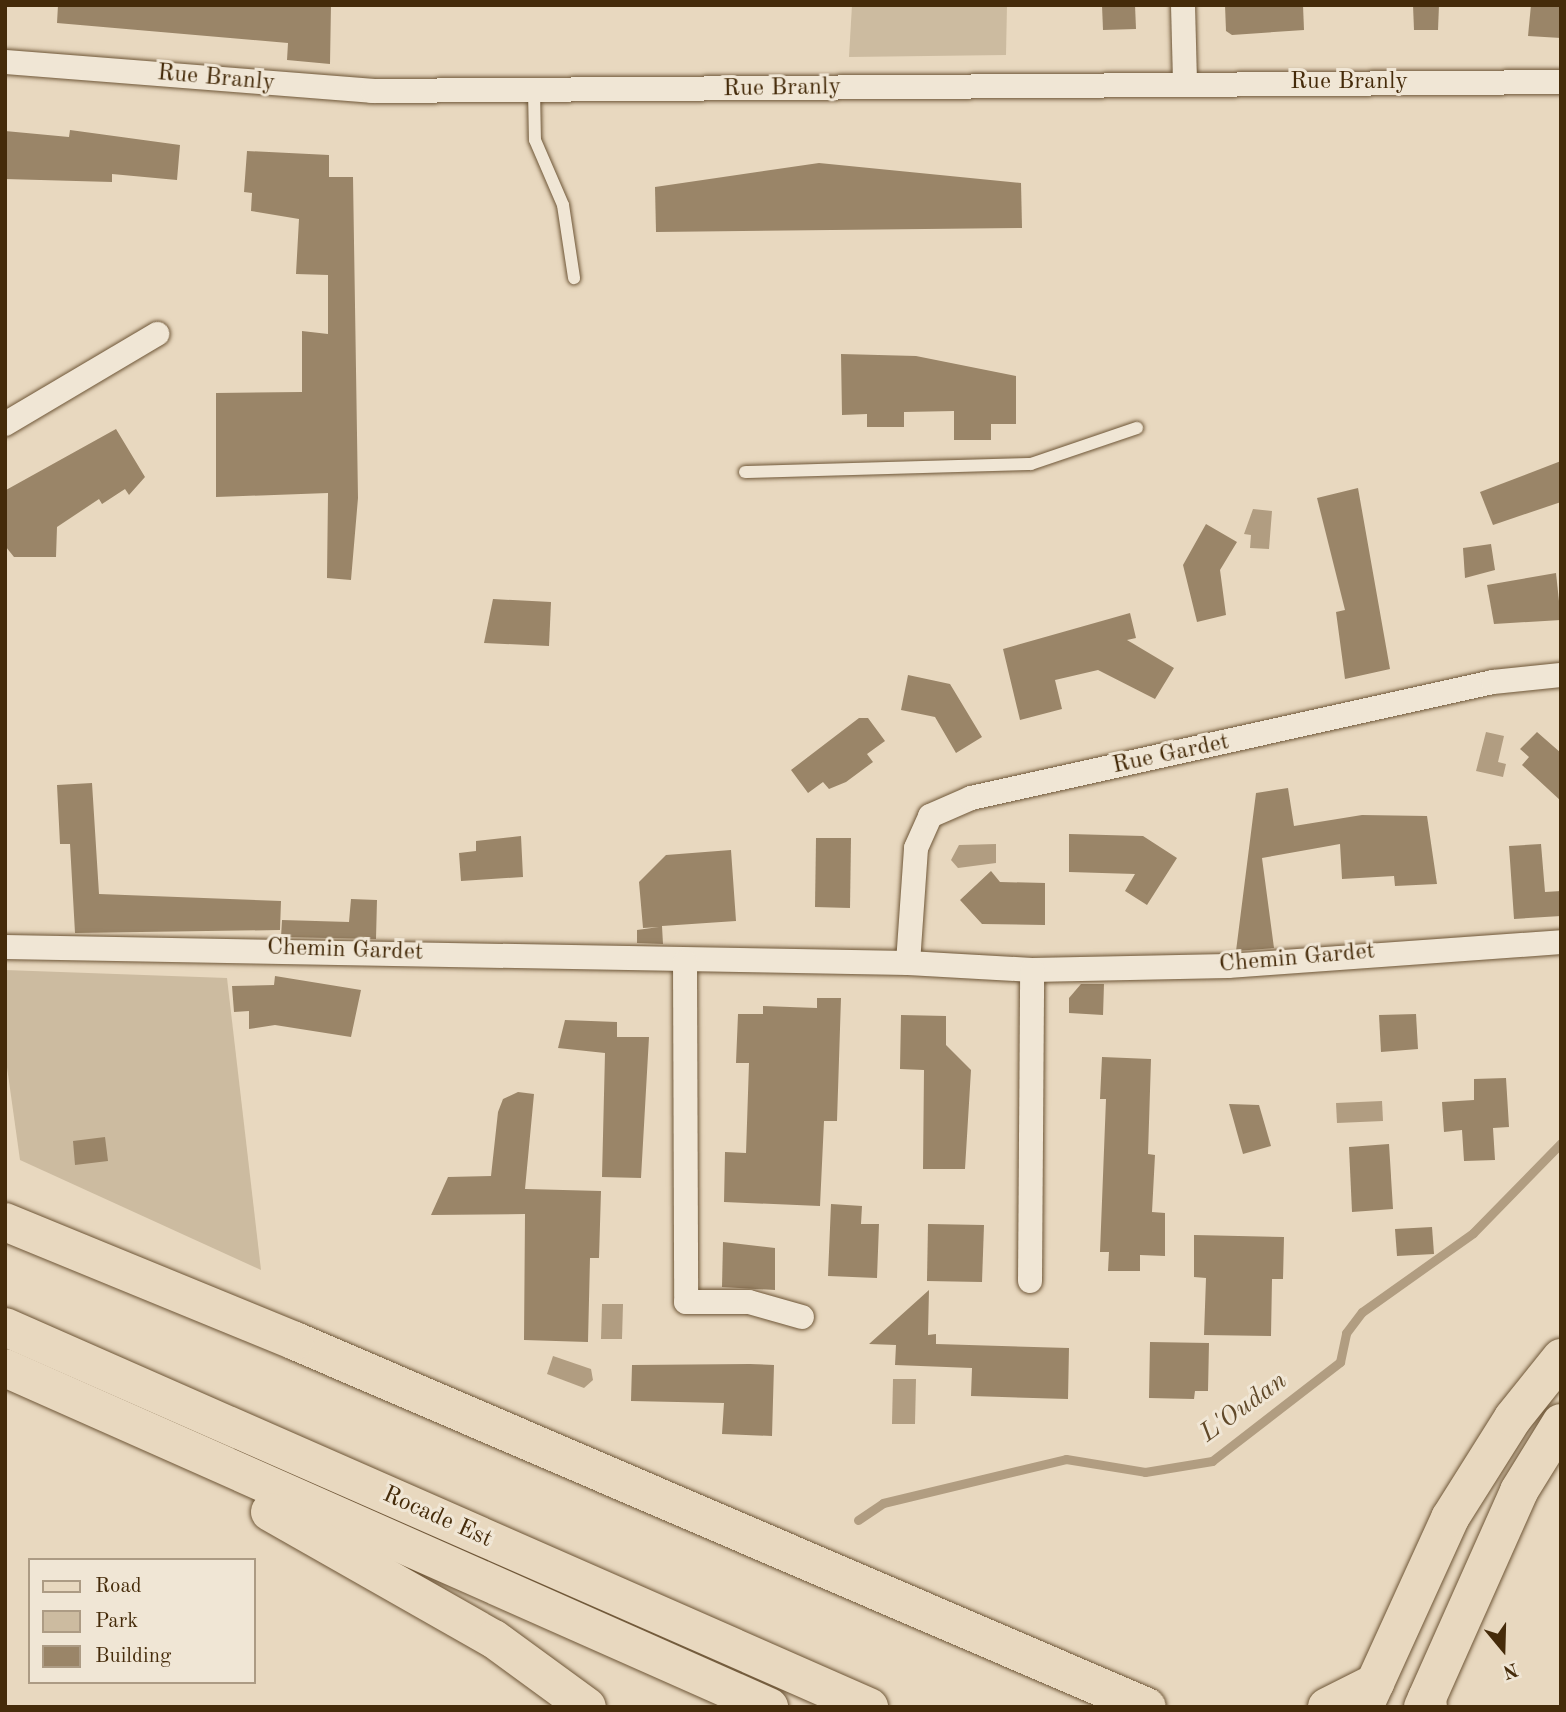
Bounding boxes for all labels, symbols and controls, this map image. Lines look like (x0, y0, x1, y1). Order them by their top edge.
street label: Rue Branly (156, 60, 276, 98)
street label: Rue Branly (1290, 69, 1408, 97)
street label: Rue Branly (723, 74, 841, 104)
street label: Rue Gardet (1110, 729, 1232, 781)
street label: Chemin Gardet (266, 934, 424, 968)
street label: Chemin Gardet (1218, 938, 1376, 980)
water label: L'Oudan (1194, 1366, 1294, 1450)
street label: Rocade Est (378, 1481, 496, 1555)
legend (28, 1558, 256, 1684)
text: Road (95, 1576, 142, 1597)
text: Park (95, 1611, 138, 1632)
north arrow (1468, 1614, 1538, 1684)
text: Building (95, 1646, 171, 1667)
text: N (1500, 1658, 1520, 1681)

